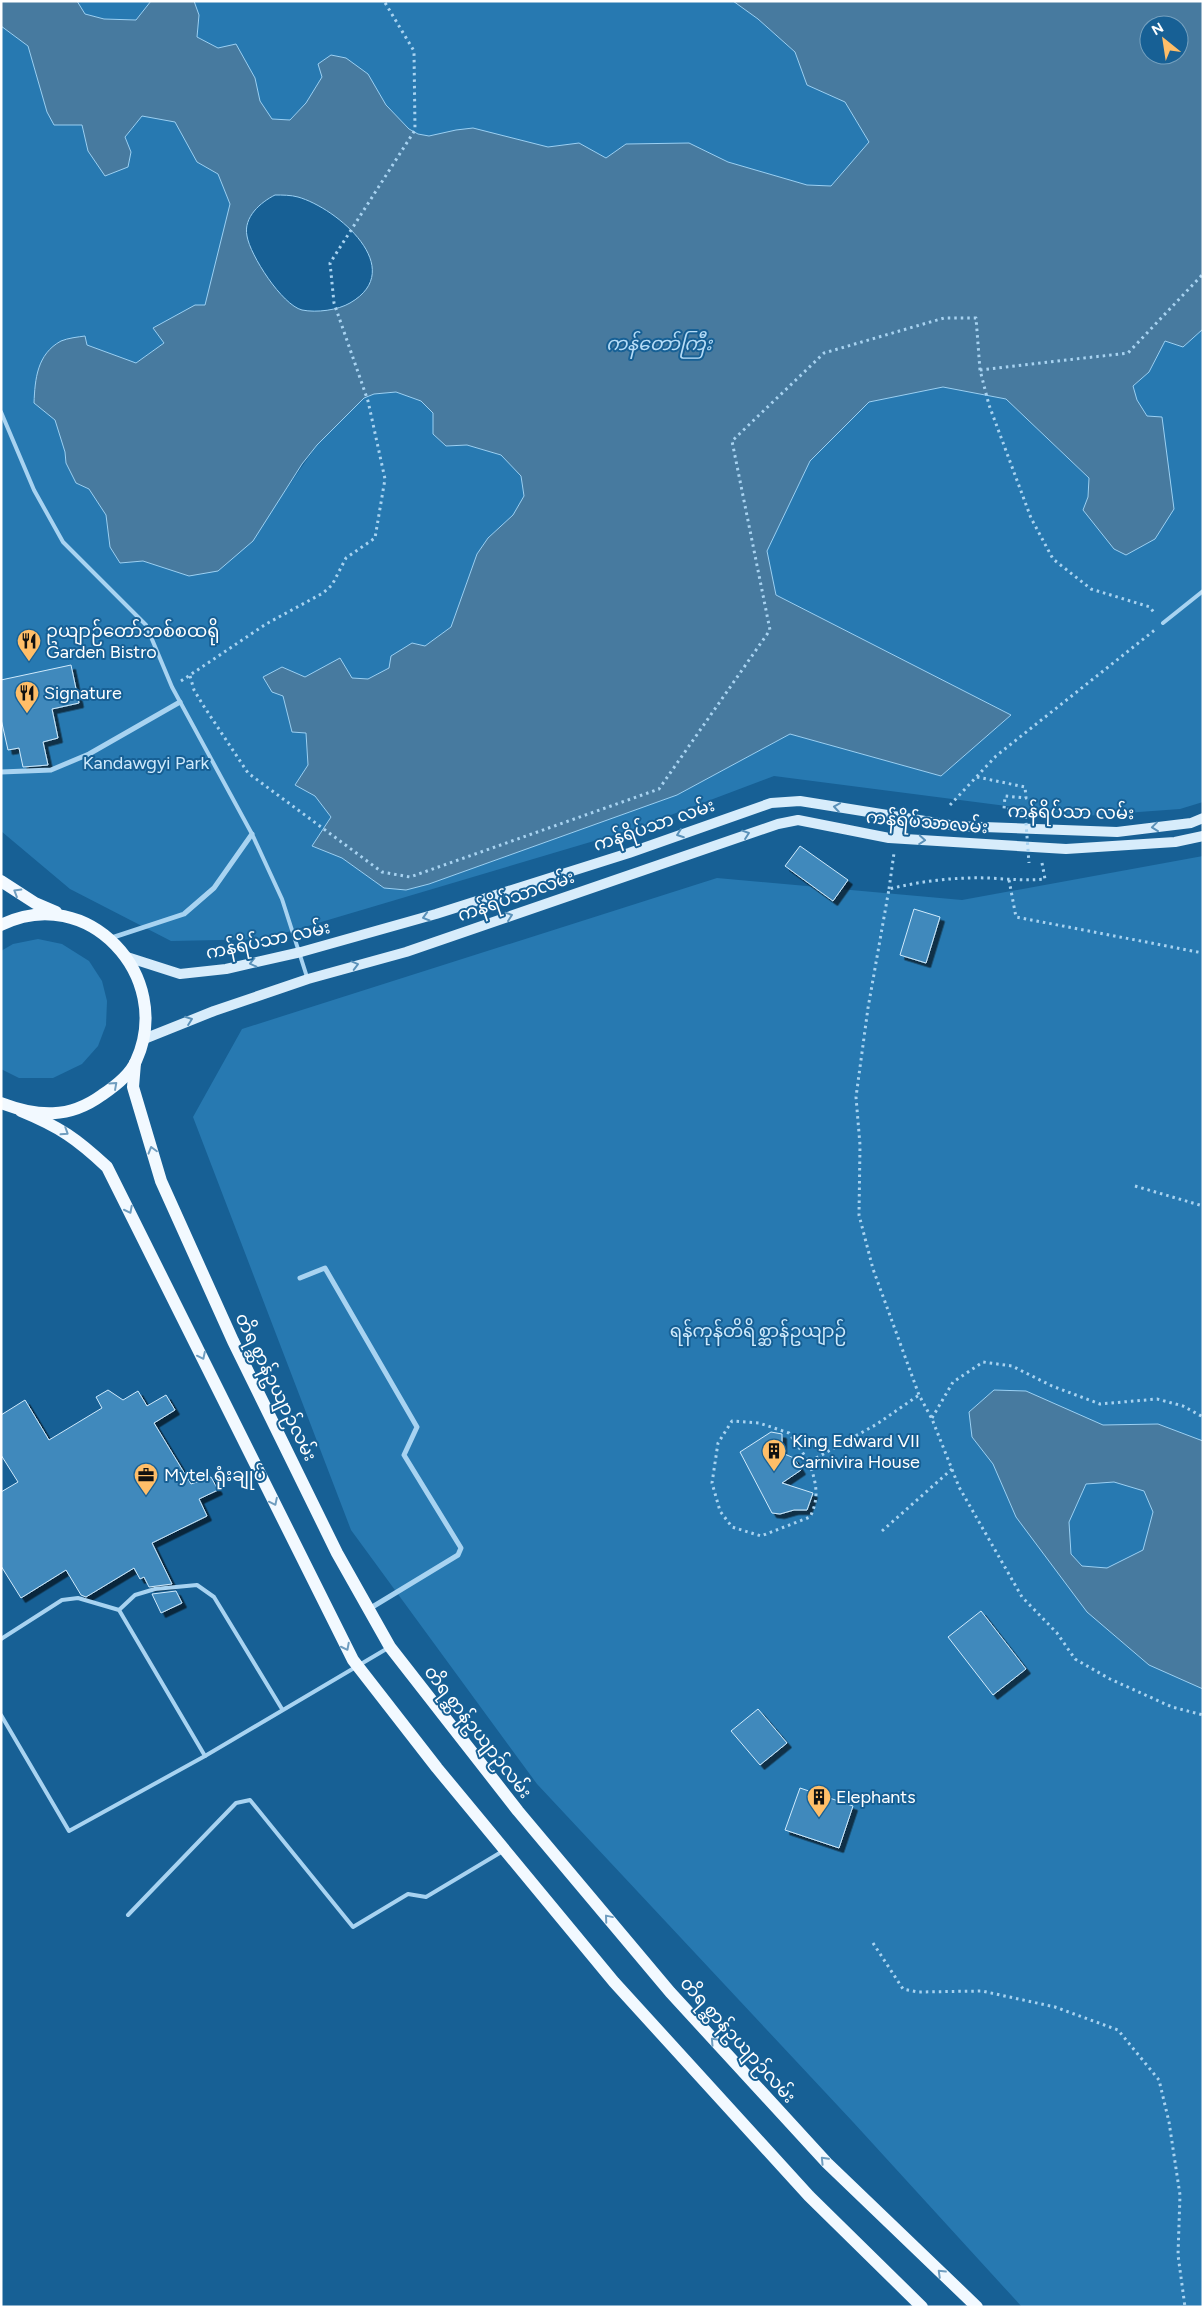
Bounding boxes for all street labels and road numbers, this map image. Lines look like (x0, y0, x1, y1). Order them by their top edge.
street label: ကန်ရိပ်သာ လမ်း (590, 791, 719, 860)
street label: ကန်ရိပ်သာ လမ်း (1007, 797, 1135, 828)
street label: ကန်ရိပ်သာလမ်း (865, 803, 989, 842)
street label: ကန်ရိပ်သာလမ်း (454, 863, 579, 930)
street label: ကန်ရိပ်သာ လမ်း (203, 913, 333, 968)
street label: တိရစ္ဆာန်ဥယျာဉ်လမ်း (227, 1308, 324, 1466)
street label: တိရစ္ဆာန်ဥယျာဉ်လမ်း (416, 1660, 539, 1805)
street label: တိရစ္ဆာန်ဥယျာဉ်လမ်း (673, 1970, 803, 2110)

